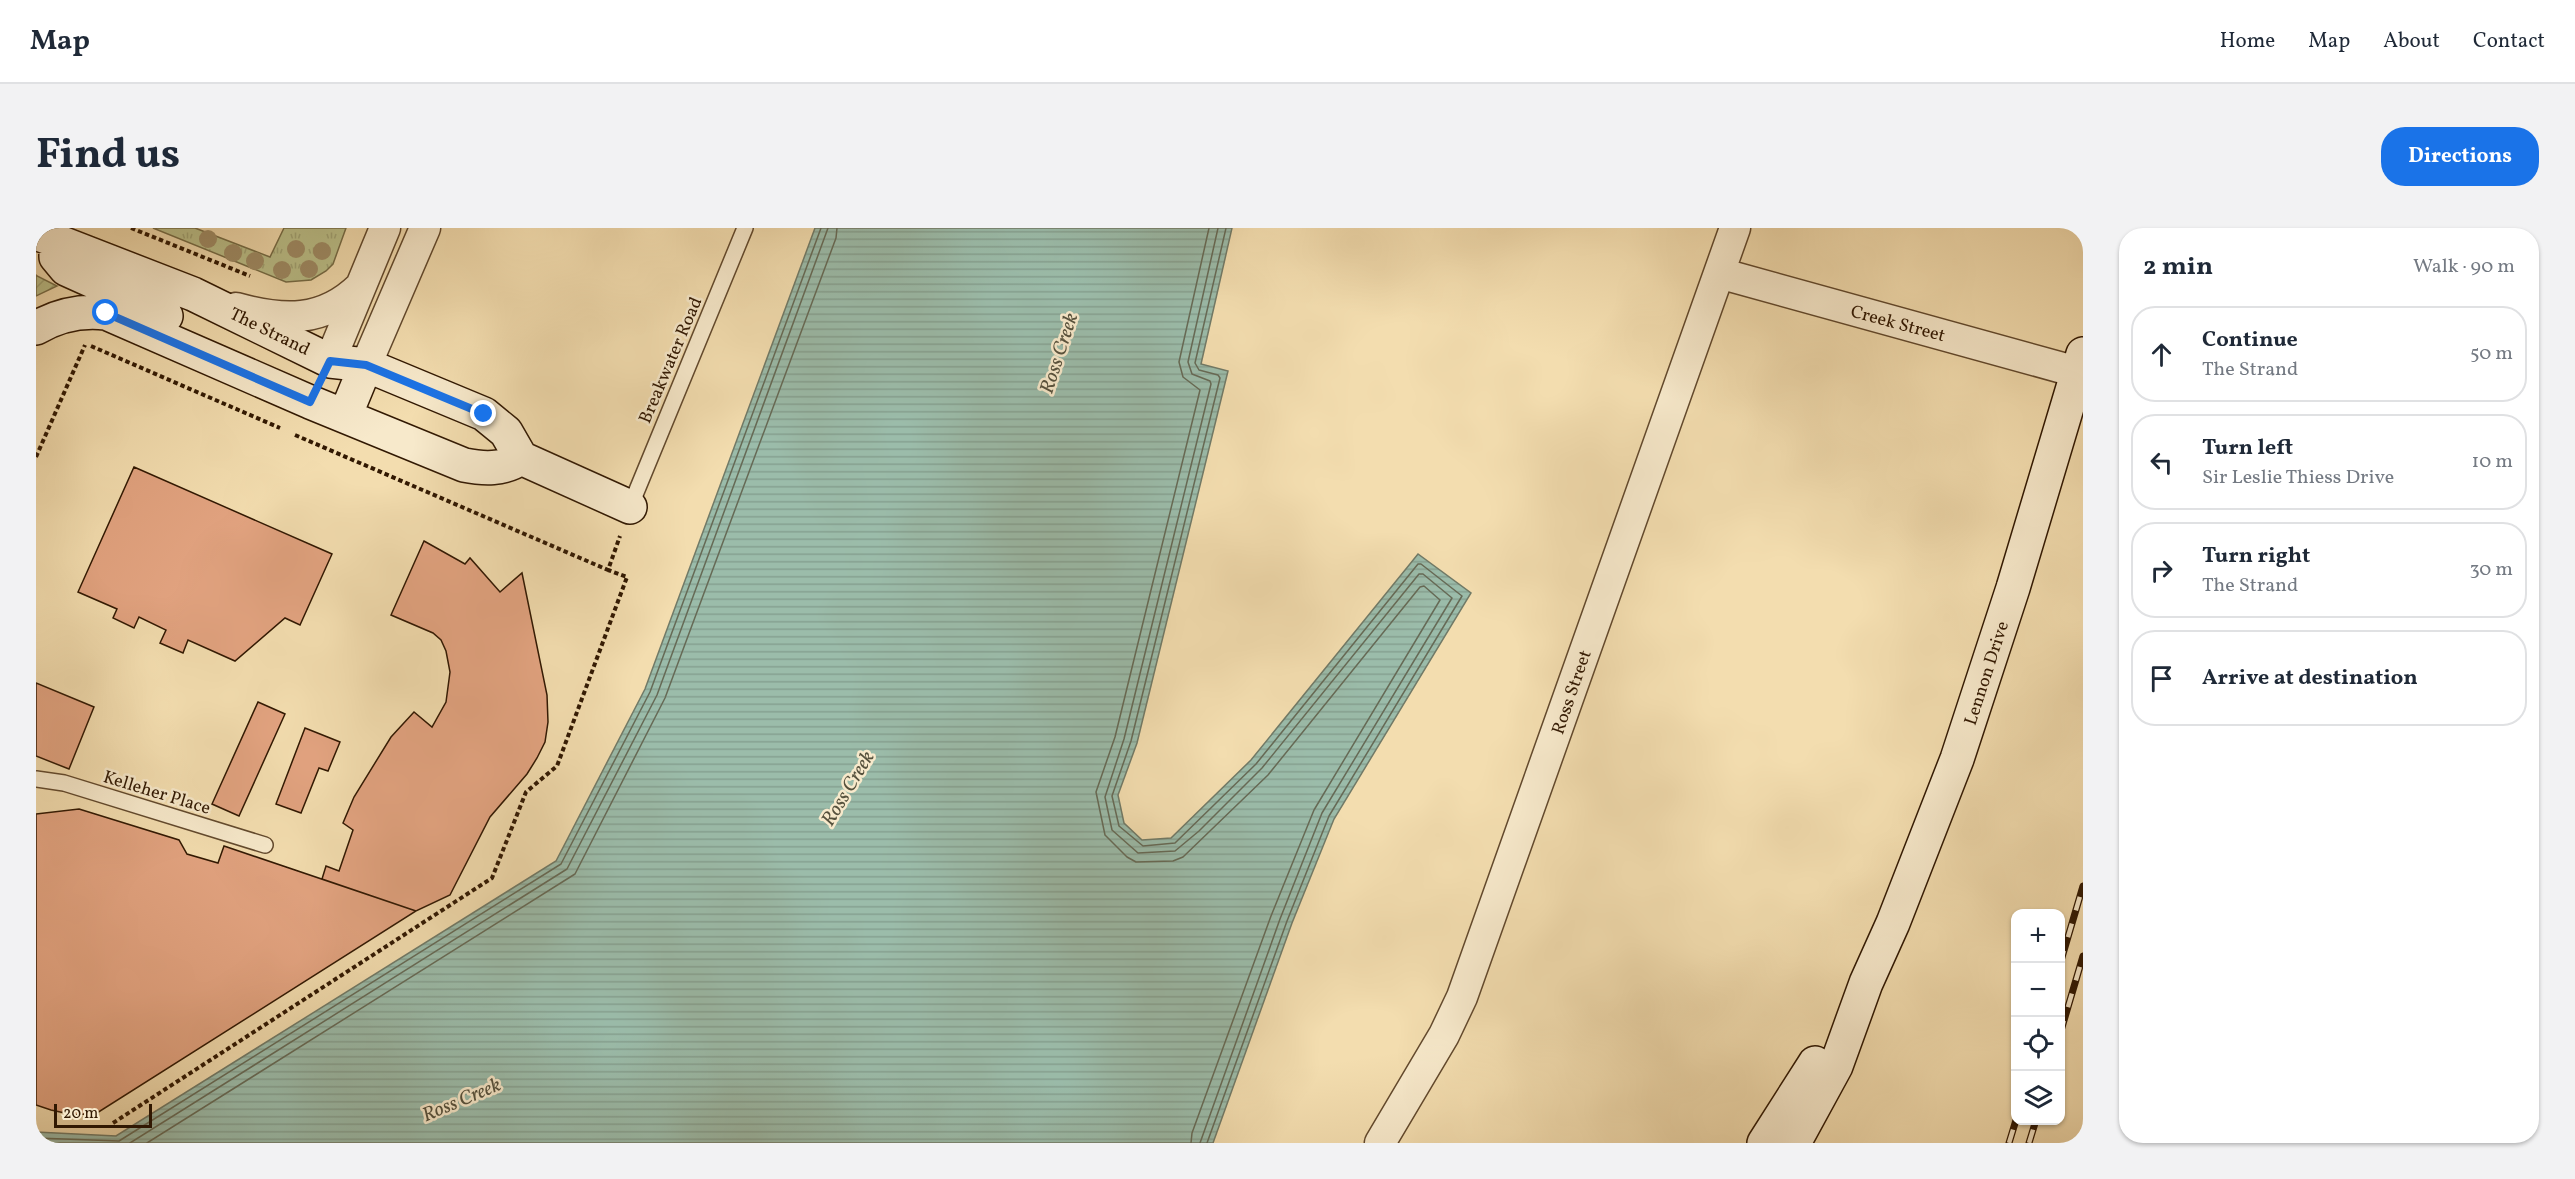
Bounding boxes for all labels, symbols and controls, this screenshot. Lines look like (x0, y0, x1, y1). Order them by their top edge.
text: Map (30, 22, 90, 61)
text: Home (2220, 27, 2275, 56)
text: Map (2308, 27, 2350, 56)
text: About (2383, 27, 2440, 56)
text: Contact (2473, 27, 2545, 56)
text: Find us (36, 127, 180, 186)
button: Directions (2381, 127, 2539, 186)
text: 2 min (2143, 249, 2213, 285)
text: Walk · 90 m (2413, 253, 2515, 281)
street label: Breakwater Road (633, 293, 709, 428)
route start (92, 299, 118, 325)
street label: Creek Street (1848, 300, 1948, 349)
street label: The Strand (225, 302, 314, 363)
water label: Ross Creek (1034, 310, 1086, 398)
text: Continue (2202, 325, 2298, 356)
icon: ahead (2145, 338, 2178, 371)
text: 50 m (2470, 340, 2513, 368)
text: The Strand (2202, 356, 2298, 384)
route end (470, 400, 496, 426)
text: Turn left (2202, 433, 2293, 464)
icon: left (2145, 446, 2178, 479)
text: 10 m (2472, 448, 2513, 476)
text: Sir Leslie Thiess Drive (2202, 464, 2394, 492)
text: Turn right (2202, 541, 2310, 572)
icon: right (2145, 554, 2178, 587)
text: 30 m (2469, 556, 2513, 584)
text: The Strand (2202, 572, 2298, 600)
street label: Lennon Drive (1959, 618, 2016, 729)
street label: Ross Street (1546, 647, 1599, 738)
icon: arrive (2145, 662, 2178, 695)
text: Arrive at destination (2202, 663, 2418, 694)
water label: Ross Creek (815, 746, 882, 832)
street label: Kelleher Place (100, 765, 213, 822)
map controls (2011, 909, 2065, 1125)
button: + (2011, 909, 2065, 963)
button: − (2011, 963, 2065, 1017)
button: locate (2011, 1017, 2065, 1071)
button: layers (2011, 1071, 2065, 1125)
water label: Ross Creek (418, 1072, 506, 1130)
scale bar (54, 1101, 152, 1128)
text: 20 m (63, 1103, 98, 1125)

